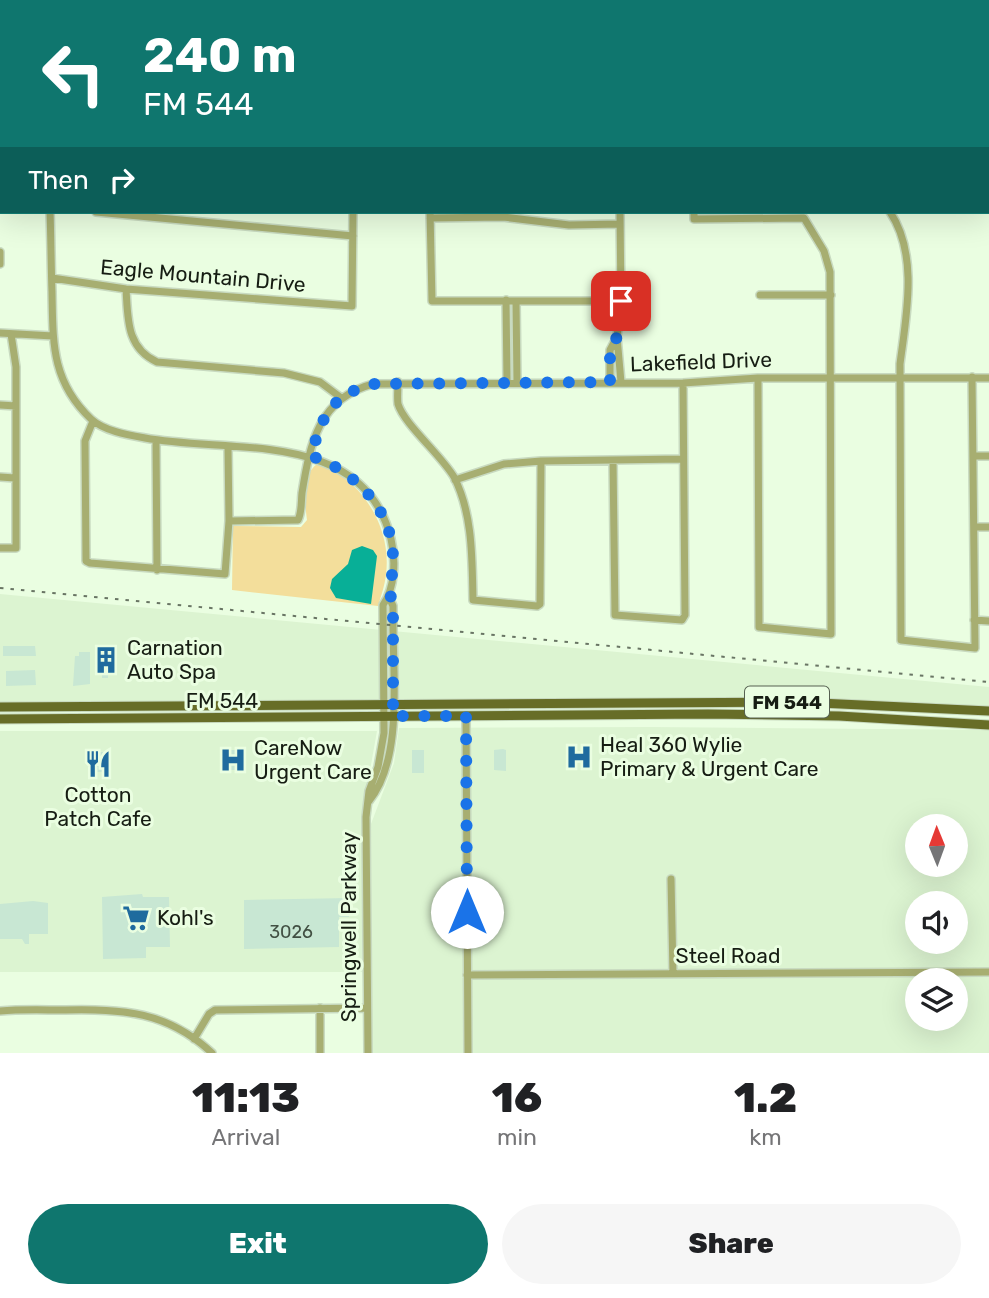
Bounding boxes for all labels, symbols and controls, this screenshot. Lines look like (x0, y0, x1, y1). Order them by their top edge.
text: 240 m (143, 26, 297, 84)
icon: left (28, 28, 119, 119)
text: FM 544 (143, 85, 254, 123)
icon: right (103, 161, 141, 199)
text: Then (28, 165, 89, 196)
street label: Eagle Mountain Drive (99, 254, 307, 297)
pin (591, 271, 651, 331)
icon: arrive (602, 282, 640, 320)
street label: Lakefield Drive (630, 347, 772, 376)
place label: Carnation Auto Spa (127, 635, 223, 684)
building icon: Carnation Auto Spa (91, 645, 121, 675)
road number: FM 544 (745, 687, 829, 718)
street label: FM 544 (186, 688, 258, 713)
place label: Heal 360 Wylie Primary & Urgent Care (600, 732, 819, 781)
place label: CareNow Urgent Care (254, 735, 372, 784)
hospital icon: Heal 360 Wylie Primary & Urgent Care (564, 742, 594, 772)
hospital icon: CareNow Urgent Care (218, 745, 248, 775)
restaurant icon: Cotton Patch Cafe (83, 749, 113, 779)
place label: Cotton Patch Cafe (44, 782, 152, 831)
north arrow (905, 814, 968, 877)
map controls (905, 814, 968, 1031)
street label: Springwell Parkway (336, 831, 361, 1022)
position arrow (430, 875, 504, 949)
button: sound (905, 891, 968, 954)
supermarket icon: Kohl's (121, 903, 151, 933)
place label: Kohl's (157, 905, 214, 930)
house number: 3026 (269, 921, 313, 943)
street label: Steel Road (676, 943, 780, 968)
button: layers (905, 968, 968, 1031)
text: 11:13 (192, 1073, 300, 1123)
text: 16 (492, 1073, 542, 1123)
text: 1.2 (734, 1073, 797, 1123)
text: Arrival (211, 1123, 280, 1151)
text: min (497, 1123, 537, 1151)
text: km (749, 1123, 782, 1151)
button: Exit (28, 1204, 488, 1284)
button: Share (502, 1204, 961, 1284)

